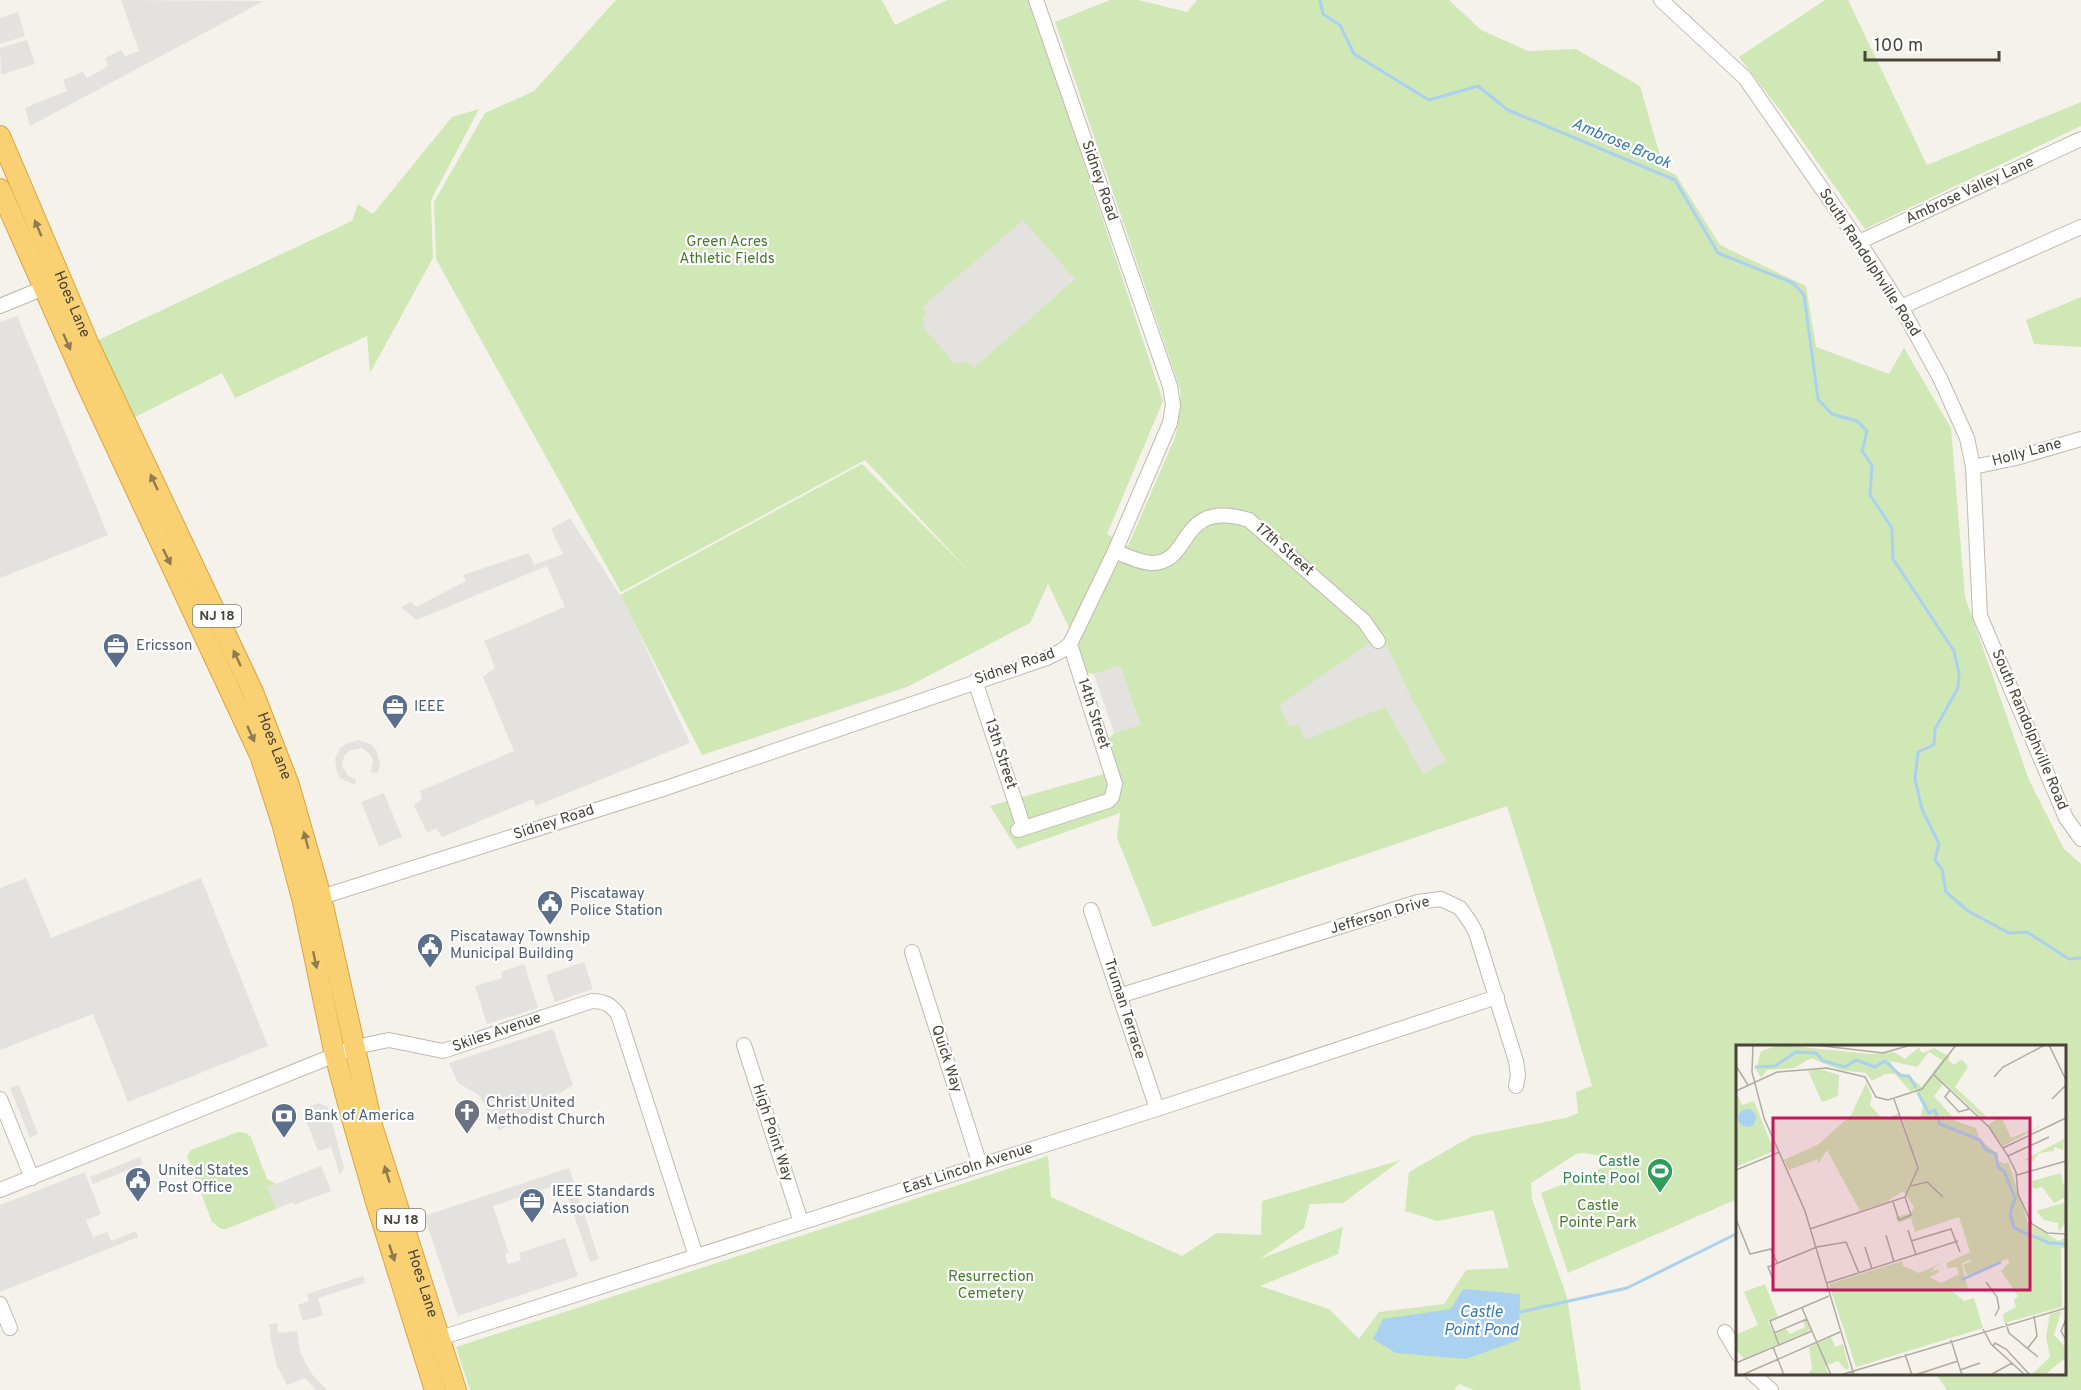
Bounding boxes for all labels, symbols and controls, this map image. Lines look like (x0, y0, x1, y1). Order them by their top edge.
scale bar (1865, 24, 1998, 62)
text: 100 m (1874, 35, 1923, 58)
water label: Ambrose Brook (1568, 114, 1674, 174)
street label: Sidney Road (1076, 138, 1122, 224)
street label: Ambrose Valley Lane (1903, 153, 2037, 229)
street label: South Randolphville Road (1814, 185, 1924, 341)
one-way arrow (33, 218, 43, 236)
park label: Green Acres Athletic Fields (679, 233, 775, 269)
street label: Hoes Lane (49, 268, 94, 341)
one-way arrow (63, 333, 72, 350)
street label: Holly Lane (1990, 435, 2064, 471)
one-way arrow (150, 473, 159, 490)
street label: 17th Street (1251, 519, 1317, 581)
one-way arrow (162, 548, 172, 565)
road number: NJ 18 (193, 605, 241, 627)
office icon: Ericsson (101, 631, 131, 669)
place label: Ericsson (136, 637, 193, 656)
street label: Sidney Road (972, 644, 1058, 690)
street label: South Randolphville Road (1987, 647, 2071, 813)
one-way arrow (232, 649, 242, 667)
street label: 14th Street (1073, 676, 1113, 752)
office icon: IEEE (380, 692, 410, 730)
place label: IEEE (414, 698, 445, 717)
street label: Hoes Lane (252, 710, 296, 783)
street label: 13th Street (980, 716, 1020, 792)
one-way arrow (246, 725, 256, 743)
street label: Sidney Road (511, 801, 597, 845)
one-way arrow (301, 831, 310, 849)
place label: Piscataway Police Station (570, 885, 663, 921)
public building icon: Piscataway Police Station (535, 888, 565, 926)
street label: Jefferson Drive (1328, 893, 1432, 939)
place label: Piscataway Township Municipal Building (450, 928, 590, 964)
public building icon: Piscataway Township Municipal Building (415, 931, 445, 969)
one-way arrow (311, 950, 320, 969)
street label: Truman Terrace (1099, 956, 1149, 1062)
street label: Skiles Avenue (450, 1009, 544, 1057)
street label: Quick Way (926, 1023, 966, 1095)
inset map (1736, 1045, 2066, 1375)
street label: High Point Way (747, 1082, 797, 1184)
place label: Christ United Methodist Church (486, 1094, 605, 1130)
church icon: Christ United Methodist Church (452, 1097, 482, 1135)
bank icon: Bank of America (269, 1101, 299, 1139)
place label: Bank of America (304, 1107, 414, 1126)
street label: East Lincoln Avenue (901, 1139, 1035, 1199)
place label: Castle Pointe Pool (1563, 1153, 1640, 1189)
sports icon: Castle Pointe Pool (1645, 1156, 1675, 1194)
place label: United States Post Office (158, 1162, 249, 1198)
public building icon: United States Post Office (123, 1165, 153, 1203)
one-way arrow (382, 1165, 391, 1183)
place label: IEEE Standards Association (552, 1183, 655, 1219)
office icon: IEEE Standards Association (517, 1186, 547, 1224)
park label: Castle Pointe Park (1559, 1197, 1637, 1233)
road number: NJ 18 (377, 1209, 425, 1231)
one-way arrow (388, 1244, 397, 1262)
street label: Hoes Lane (402, 1247, 442, 1320)
park label: Resurrection Cemetery (948, 1268, 1034, 1304)
water label: Castle Point Pond (1444, 1303, 1519, 1341)

